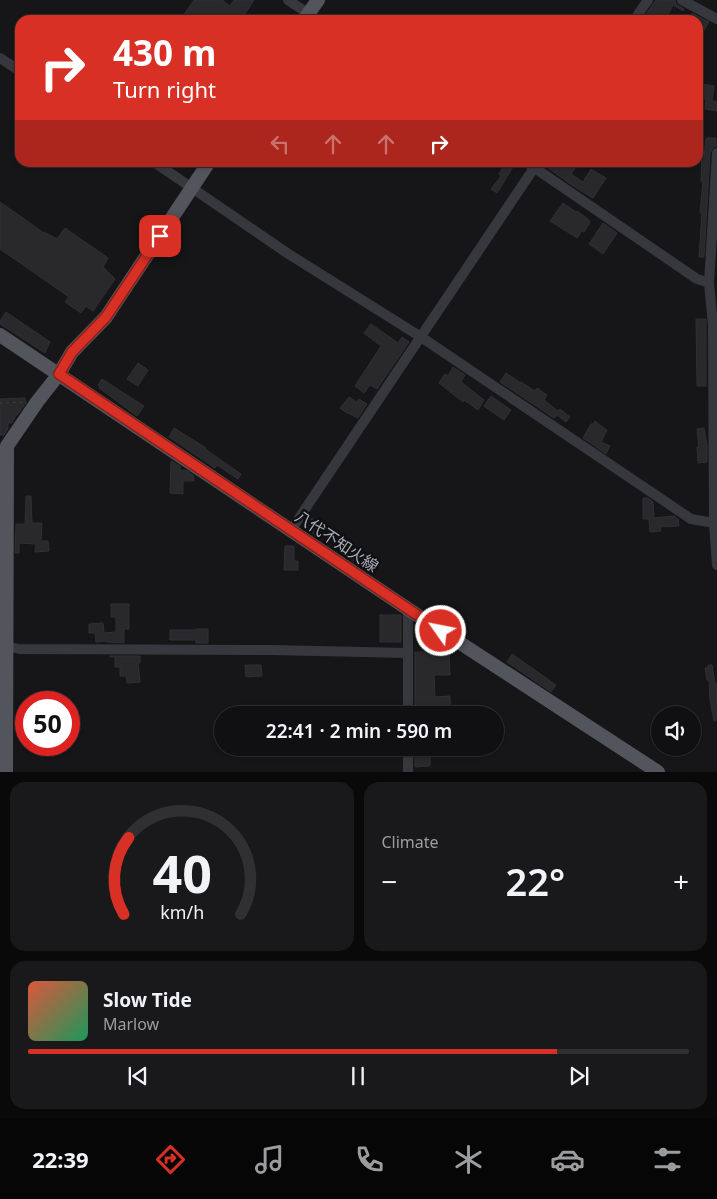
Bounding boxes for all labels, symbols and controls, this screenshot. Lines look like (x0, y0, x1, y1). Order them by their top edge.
text: 430 m (113, 29, 216, 76)
icon: right (30, 35, 95, 100)
text: Turn right (113, 74, 216, 104)
icon: left (266, 130, 294, 158)
icon: ahead (319, 130, 347, 158)
icon: ahead (372, 130, 400, 158)
icon: right (425, 130, 453, 158)
pin (139, 215, 181, 257)
icon: arrive (146, 222, 174, 250)
street label: 八代不知火線 (291, 505, 383, 577)
position arrow (414, 604, 466, 656)
speed limit sign: 50 (15, 691, 80, 756)
map controls (651, 706, 701, 756)
button: sound (651, 706, 701, 756)
text: 22:41 · 2 min · 590 m (266, 718, 452, 744)
text: Climate (382, 831, 439, 853)
text: 40 (152, 837, 212, 908)
text: 22° (505, 855, 565, 907)
text: − (382, 862, 398, 900)
text: + (673, 862, 689, 900)
text: km/h (160, 900, 204, 924)
text: Slow Tide (103, 987, 192, 1013)
text: Marlow (103, 1013, 159, 1035)
icon: previous (124, 1062, 152, 1090)
icon: pause (344, 1062, 372, 1090)
icon: next (565, 1062, 593, 1090)
icon: directions (153, 1142, 188, 1177)
icon: music (252, 1142, 287, 1177)
icon: phone (352, 1142, 387, 1177)
icon: climate (451, 1142, 486, 1177)
icon: car (550, 1142, 585, 1177)
icon: filters (650, 1142, 685, 1177)
text: 22:39 (32, 1144, 89, 1174)

